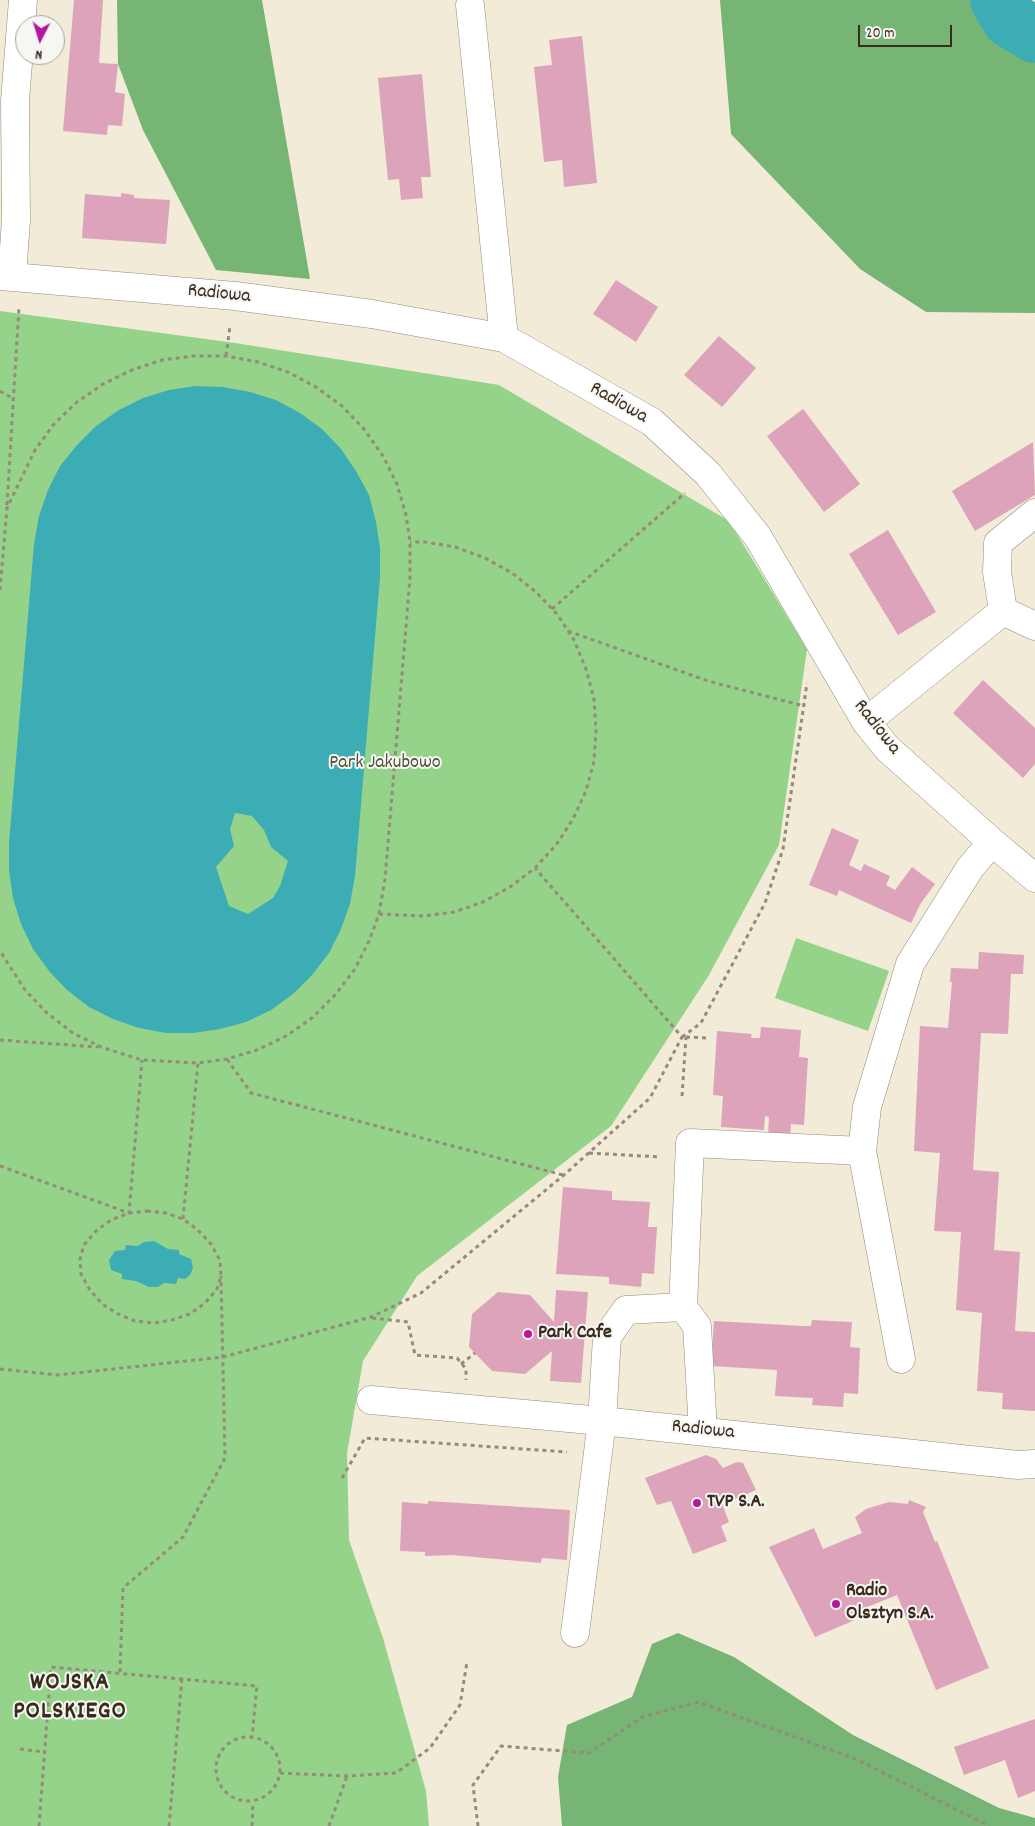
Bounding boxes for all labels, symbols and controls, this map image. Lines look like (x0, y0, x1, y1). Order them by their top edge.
north arrow (15, 15, 65, 65)
scale bar (860, 15, 954, 47)
text: 20 m (866, 23, 894, 45)
text: N (34, 44, 43, 64)
street label: Radiowa (186, 280, 252, 310)
street label: Radiowa (585, 378, 651, 430)
street label: Radiowa (847, 696, 905, 760)
park label: Park Jakubowo (329, 752, 441, 776)
place label: Park Cafe (538, 1322, 612, 1346)
marker: Park Cafe (522, 1328, 534, 1340)
street label: Radiowa (670, 1416, 736, 1446)
place label: TVP S.A. (707, 1491, 765, 1515)
marker: TVP S.A. (691, 1497, 703, 1509)
place label: Radio Olsztyn S.A. (846, 1580, 934, 1627)
marker: Radio Olsztyn S.A. (830, 1598, 842, 1610)
district label: WOJSKA POLSKIEGO (12, 1670, 128, 1729)

